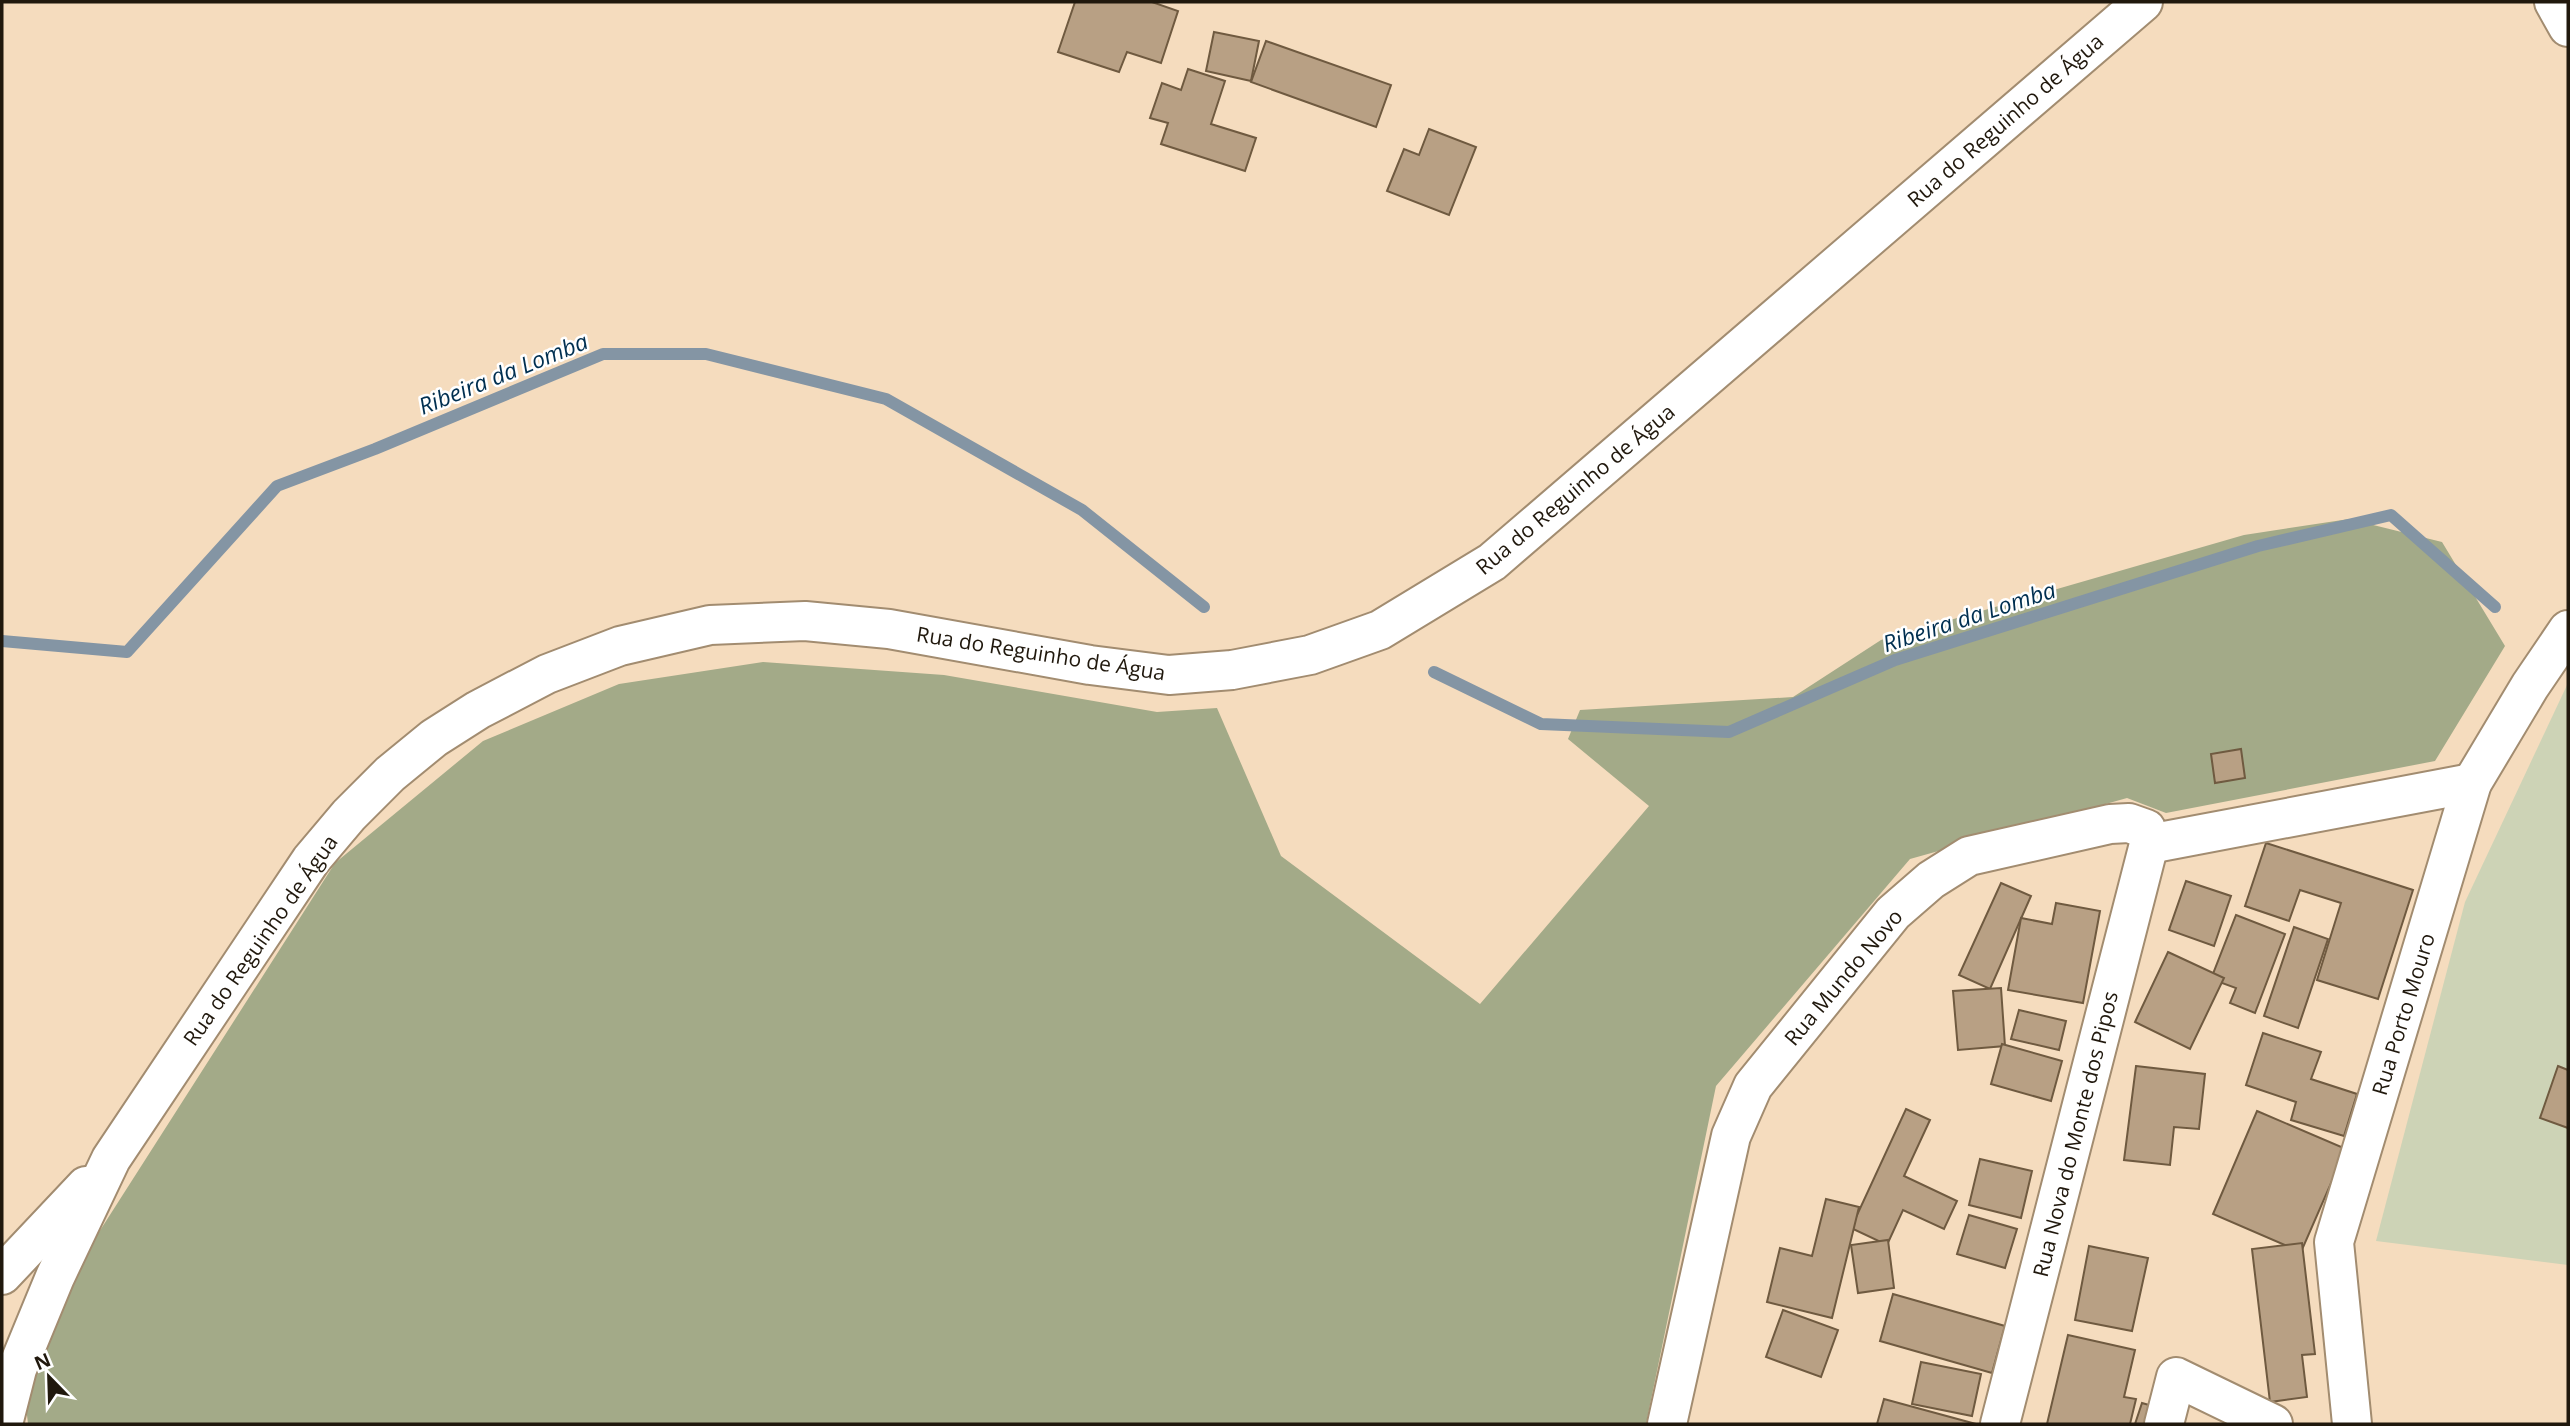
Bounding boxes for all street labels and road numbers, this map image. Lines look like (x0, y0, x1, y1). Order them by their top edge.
street label: Rua do Reguinho de Água (1901, 27, 2109, 213)
street label: Rua do Reguinho de Água (1470, 397, 1680, 581)
street label: Rua do Reguinho de Água (915, 620, 1167, 686)
street label: Rua do Reguinho de Água (176, 829, 344, 1051)
street label: Rua Mundo Novo (1778, 903, 1908, 1051)
street label: Rua Porto Mouro (2365, 930, 2441, 1098)
street label: Rua Nova do Monte dos Pipos (2026, 988, 2124, 1280)

